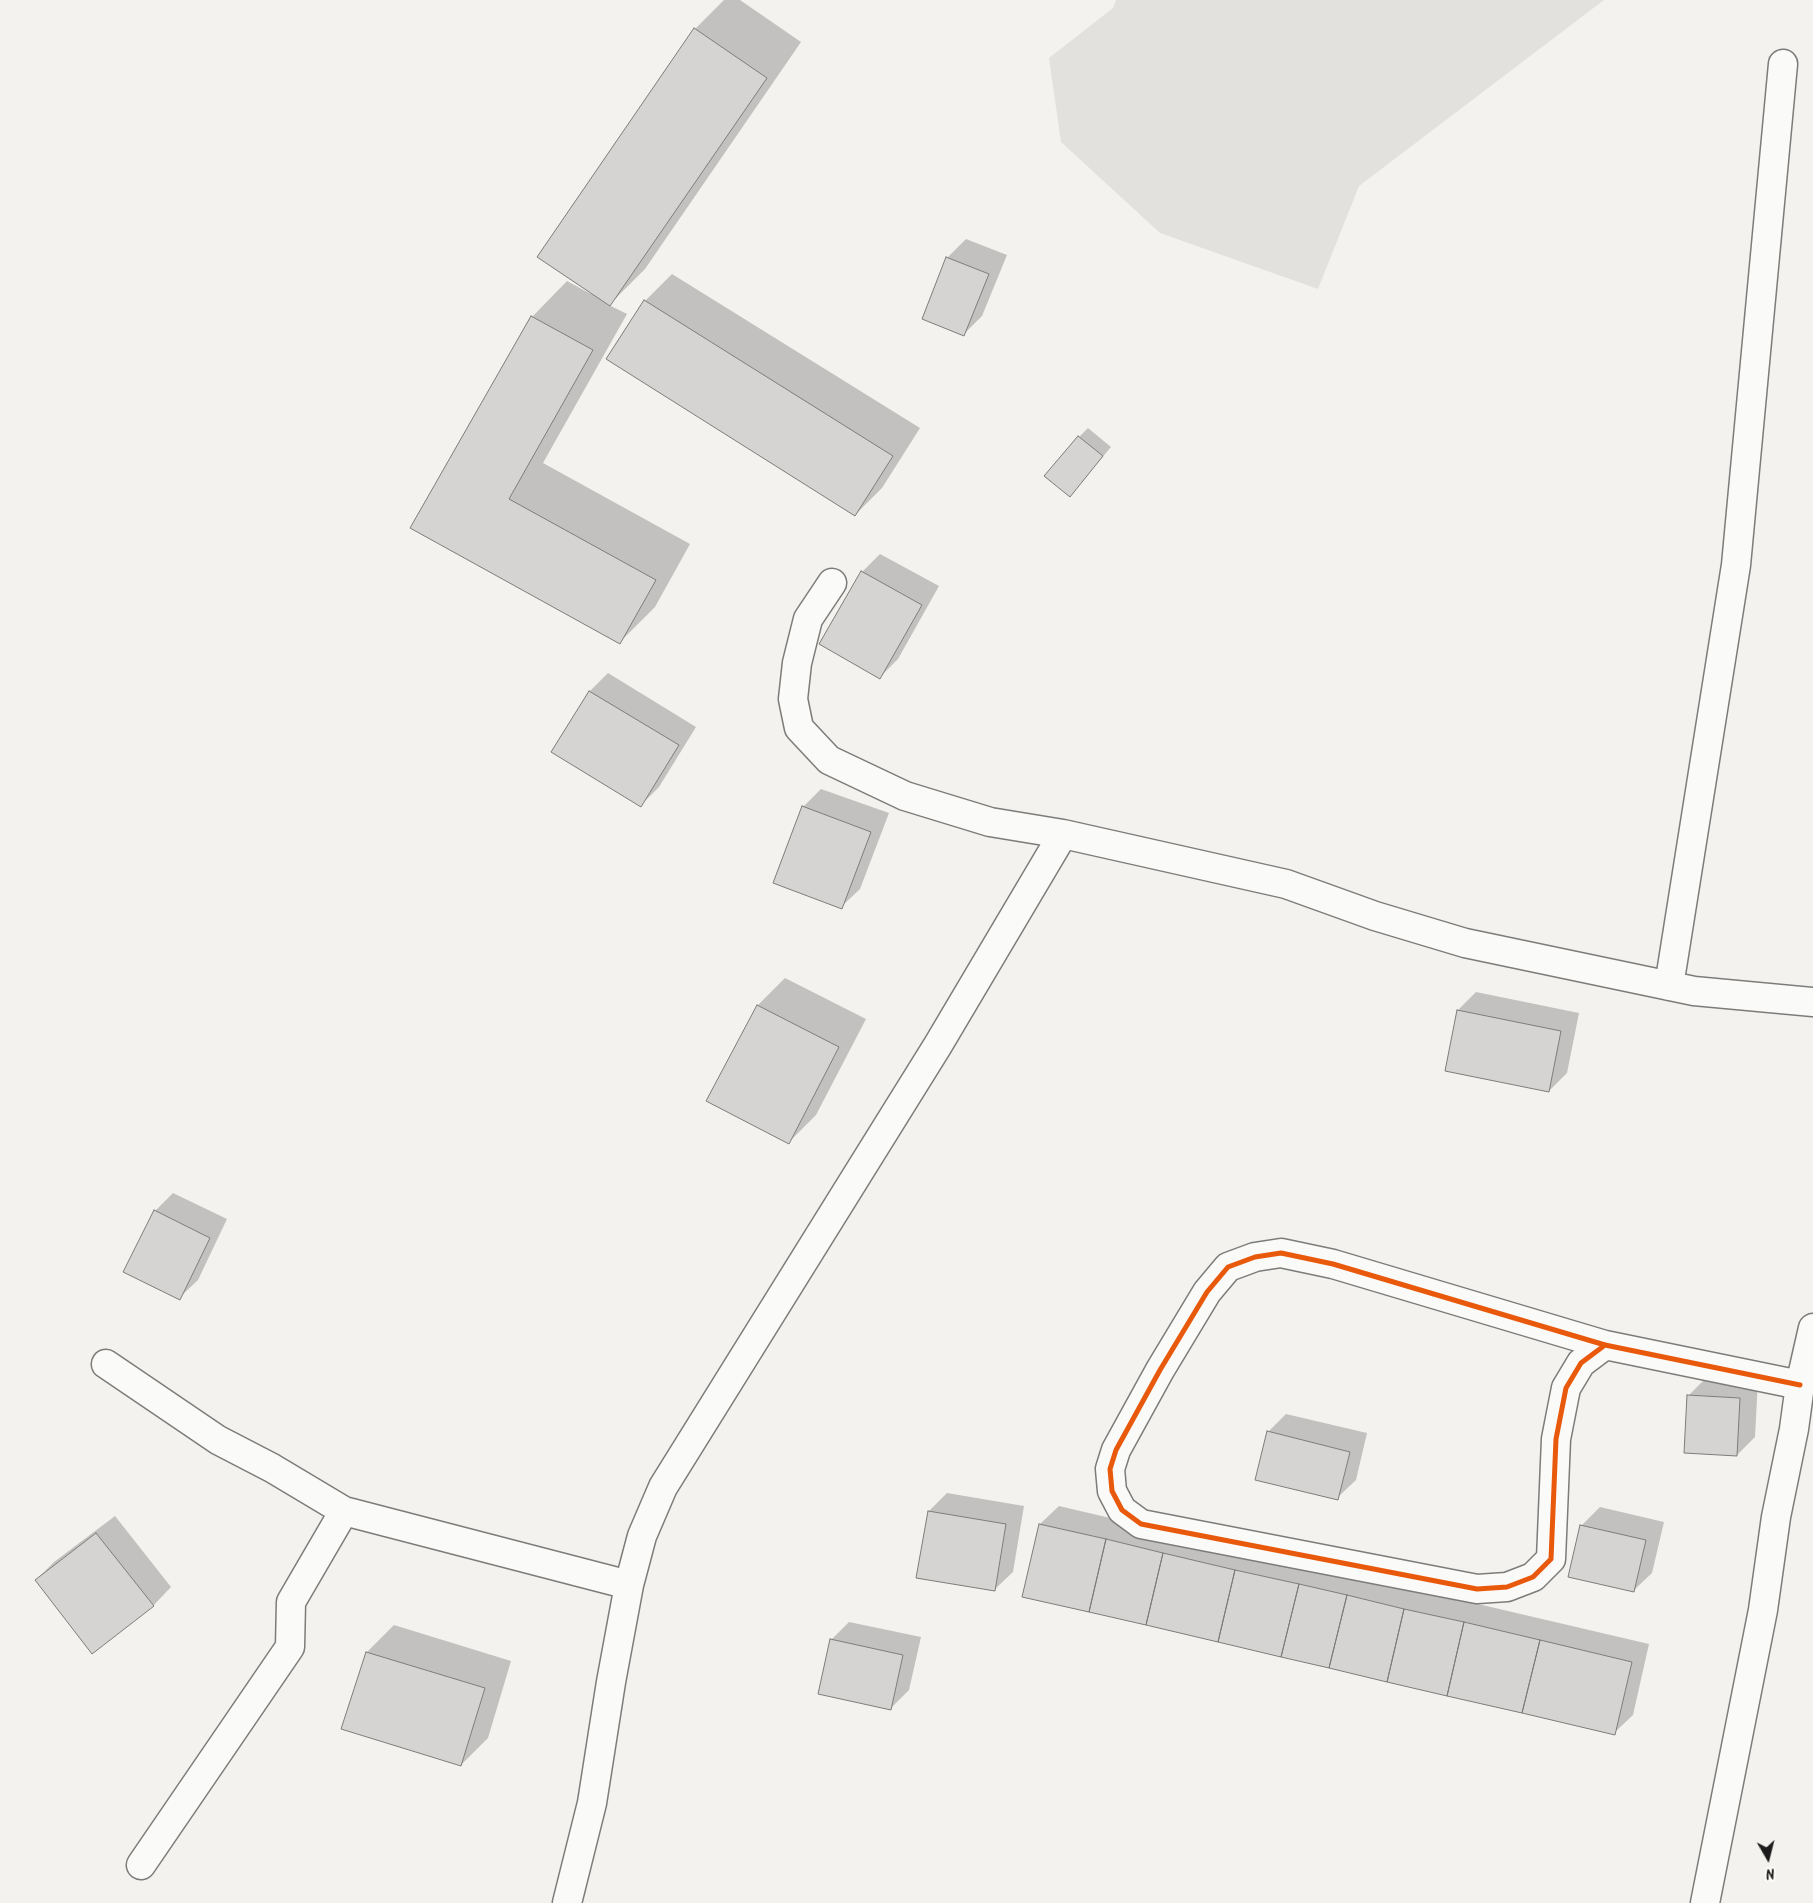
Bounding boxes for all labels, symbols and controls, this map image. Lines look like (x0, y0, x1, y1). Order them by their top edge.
north arrow (1743, 1833, 1793, 1883)
text: N (1764, 1861, 1776, 1884)

